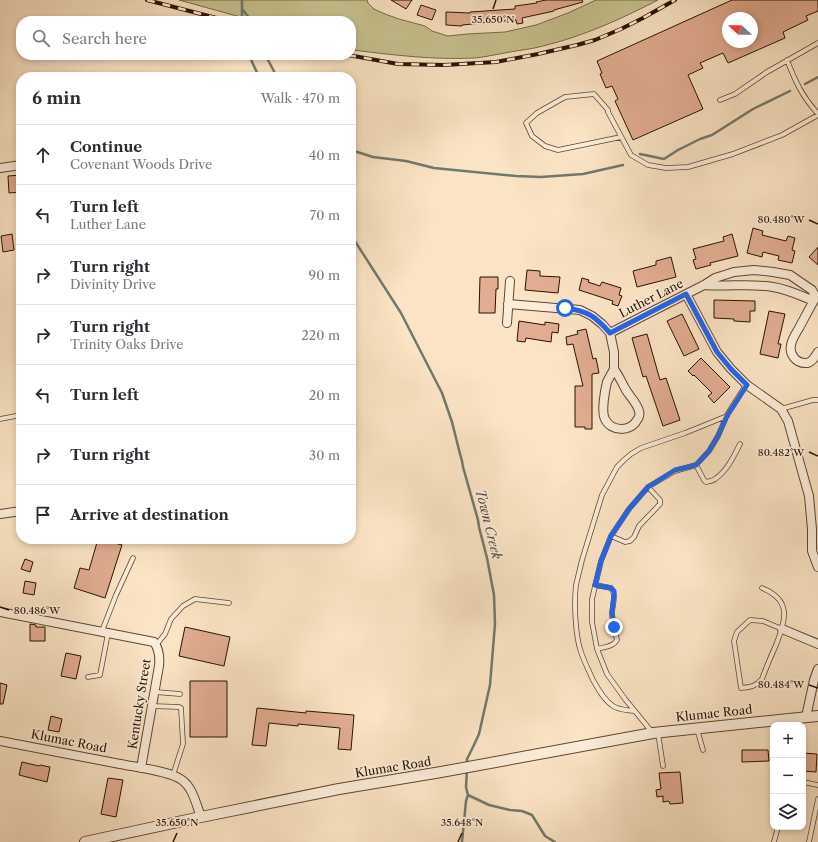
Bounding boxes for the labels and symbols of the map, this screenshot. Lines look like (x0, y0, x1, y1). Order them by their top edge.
north arrow (722, 12, 758, 48)
text: 35.650°N (472, 13, 514, 26)
text: 80.480°W (757, 213, 806, 226)
street label: Luther Lane (616, 275, 686, 321)
route start (556, 299, 574, 317)
text: 80.482°W (758, 446, 805, 459)
water label: Town Creek (473, 487, 505, 561)
text: 80.486°W (14, 604, 61, 617)
route end (605, 618, 623, 636)
street label: Kentucky Street (124, 657, 154, 750)
text: 80.484°W (758, 678, 805, 691)
street label: Klumac Road (675, 701, 754, 724)
street label: Klumac Road (30, 726, 109, 756)
street label: Klumac Road (354, 753, 433, 780)
text: 35.650°N (156, 816, 198, 829)
text: 35.648°N (441, 816, 483, 829)

